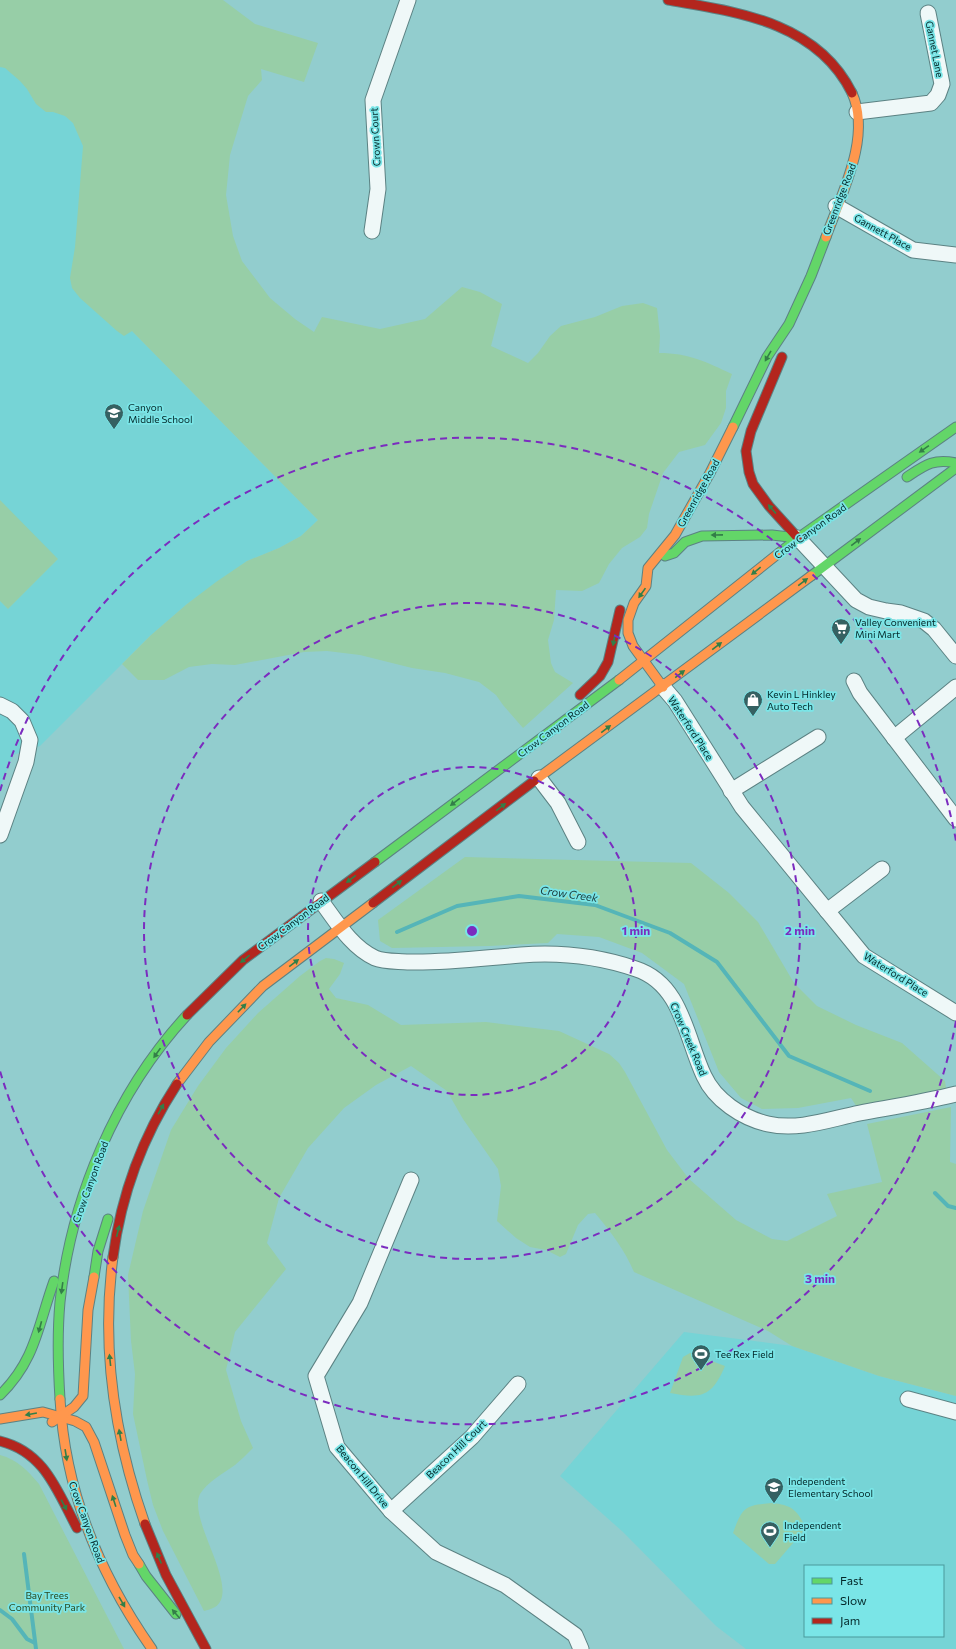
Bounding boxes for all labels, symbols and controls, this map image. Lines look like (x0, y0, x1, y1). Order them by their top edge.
street label: Gannet Lane (924, 20, 946, 78)
street label: Crown Court (367, 107, 383, 167)
street label: Greenridge Road (820, 161, 858, 236)
street label: Gannett Place (852, 211, 914, 253)
one-way arrow (765, 350, 772, 362)
place label: Canyon Middle School (128, 401, 192, 425)
school or university icon: Canyon Middle School (103, 402, 125, 430)
one-way arrow (919, 445, 930, 453)
street label: Greenridge Road (674, 457, 722, 529)
street label: Crow Canyon Road (772, 501, 849, 561)
one-way arrow (767, 504, 776, 514)
one-way arrow (710, 532, 723, 538)
one-way arrow (851, 538, 862, 546)
one-way arrow (751, 567, 762, 576)
one-way arrow (798, 578, 809, 586)
one-way arrow (638, 587, 646, 598)
place label: Valley Convenient Mini Mart (855, 616, 936, 640)
supermarket icon: Valley Convenient Mini Mart (830, 617, 852, 645)
one-way arrow (610, 634, 616, 646)
one-way arrow (712, 642, 723, 650)
one-way arrow (674, 670, 685, 678)
place label: Kevin L Hinkley Auto Tech (767, 688, 836, 712)
shop icon: Kevin L Hinkley Auto Tech (742, 689, 764, 717)
street label: Waterford Place (666, 694, 716, 762)
street label: Crow Canyon Road (515, 698, 591, 760)
one-way arrow (601, 726, 611, 734)
one-way arrow (450, 797, 461, 806)
one-way arrow (496, 802, 507, 811)
one-way arrow (346, 875, 356, 883)
one-way arrow (392, 880, 403, 889)
water label: Crow Creek (539, 883, 600, 904)
street label: Crow Canyon Road (255, 891, 331, 953)
text: 1 min (622, 923, 650, 937)
text: 2 min (785, 923, 815, 937)
centre of rings (465, 924, 479, 938)
street label: Waterford Place (862, 949, 930, 999)
one-way arrow (240, 954, 251, 963)
one-way arrow (288, 959, 299, 967)
street label: Crow Creek Road (668, 1001, 710, 1078)
one-way arrow (237, 1003, 247, 1013)
one-way arrow (153, 1048, 161, 1059)
one-way arrow (158, 1103, 165, 1115)
street label: Crow Canyon Road (70, 1139, 110, 1224)
one-way arrow (115, 1225, 121, 1237)
text: 3 min (805, 1271, 835, 1285)
one-way arrow (59, 1282, 65, 1294)
one-way arrow (37, 1322, 43, 1334)
sports icon: Tee Rex Field (690, 1343, 712, 1371)
place label: Tee Rex Field (715, 1348, 774, 1360)
one-way arrow (106, 1354, 113, 1366)
one-way arrow (24, 1411, 37, 1417)
street label: Beacon Hill Court (423, 1417, 489, 1481)
one-way arrow (117, 1428, 123, 1441)
street label: Beacon Hill Drive (334, 1442, 392, 1510)
one-way arrow (63, 1449, 69, 1461)
place label: Independent Elementary School (788, 1475, 873, 1499)
school or university icon: Independent Elementary School (763, 1476, 785, 1504)
street label: Crow Canyon Road (67, 1480, 107, 1565)
one-way arrow (110, 1495, 116, 1507)
one-way arrow (61, 1499, 68, 1511)
place label: Independent Field (784, 1519, 841, 1543)
sports icon: Independent Field (759, 1520, 781, 1548)
one-way arrow (156, 1553, 162, 1564)
legend (804, 1565, 944, 1637)
text: Fast (840, 1573, 863, 1587)
park label: Bay Trees Community Park (9, 1589, 86, 1613)
text: Slow (840, 1593, 867, 1607)
one-way arrow (118, 1597, 125, 1608)
one-way arrow (172, 1609, 181, 1618)
text: Jam (840, 1613, 860, 1628)

